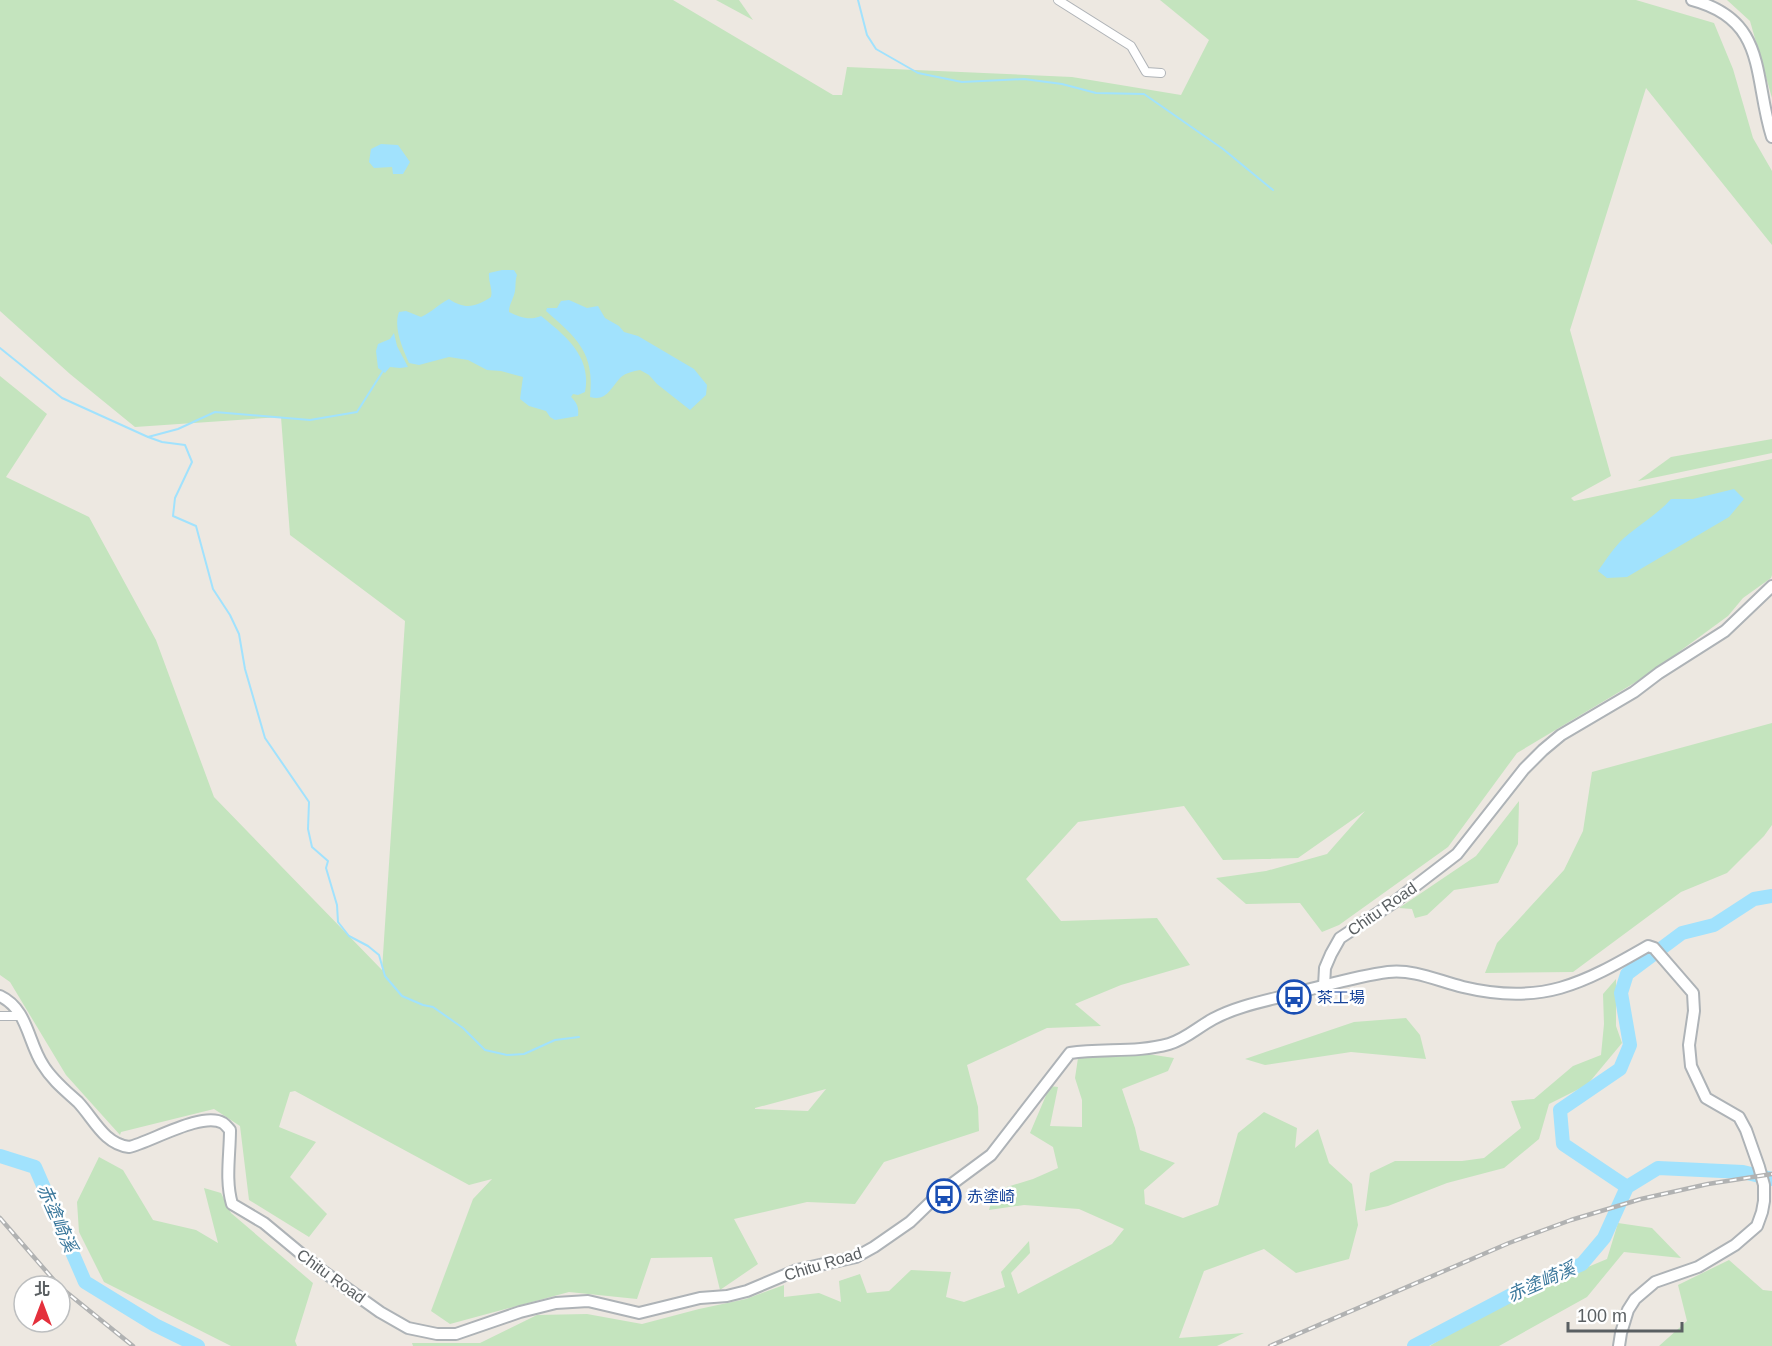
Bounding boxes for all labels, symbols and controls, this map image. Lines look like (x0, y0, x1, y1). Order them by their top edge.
street label: Chitu Road (1344, 879, 1420, 939)
bus stop icon: 茶工場 (1276, 979, 1312, 1015)
place label: 茶工場 (1317, 989, 1365, 1006)
bus stop icon: 赤塗崎 (926, 1178, 962, 1214)
water label: 赤塗崎溪 (33, 1181, 82, 1258)
place label: 赤塗崎 (967, 1188, 1015, 1205)
street label: Chitu Road (782, 1244, 864, 1284)
street label: Chitu Road (294, 1246, 368, 1306)
water label: 赤塗崎溪 (1504, 1257, 1581, 1306)
north arrow (12, 1274, 72, 1334)
text: 北 (34, 1281, 50, 1298)
scale bar (1568, 1295, 1682, 1333)
text: 100 m (1577, 1306, 1627, 1326)

